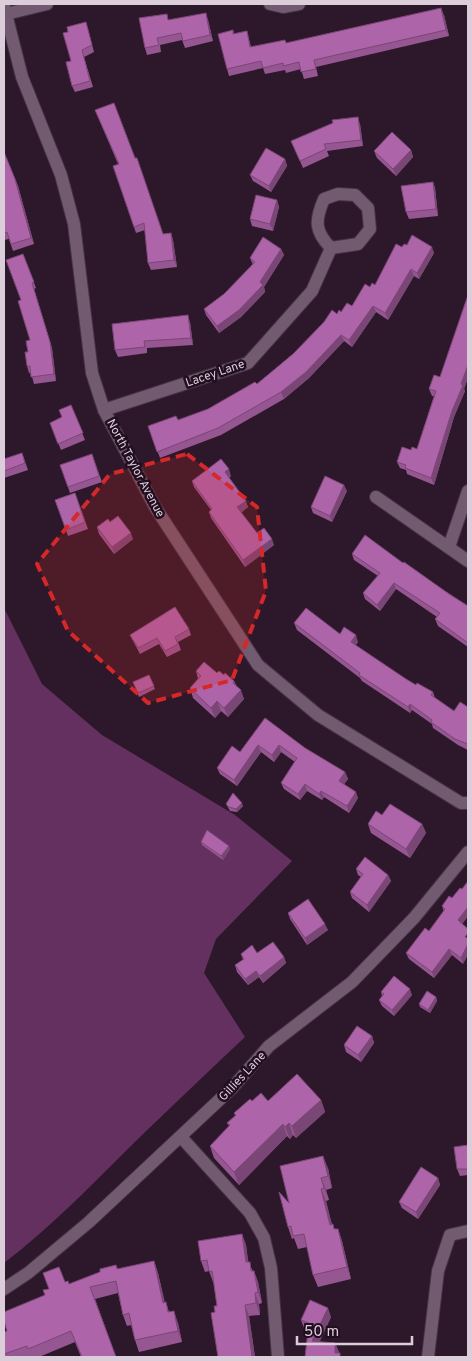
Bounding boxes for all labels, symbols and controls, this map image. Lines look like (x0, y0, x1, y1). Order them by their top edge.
street label: Lacey Lane (184, 356, 247, 391)
street label: North Taylor Avenue (102, 417, 168, 520)
street label: Gillies Lane (216, 1049, 270, 1105)
scale bar (297, 1314, 412, 1346)
text: 50 m (304, 1323, 339, 1342)

